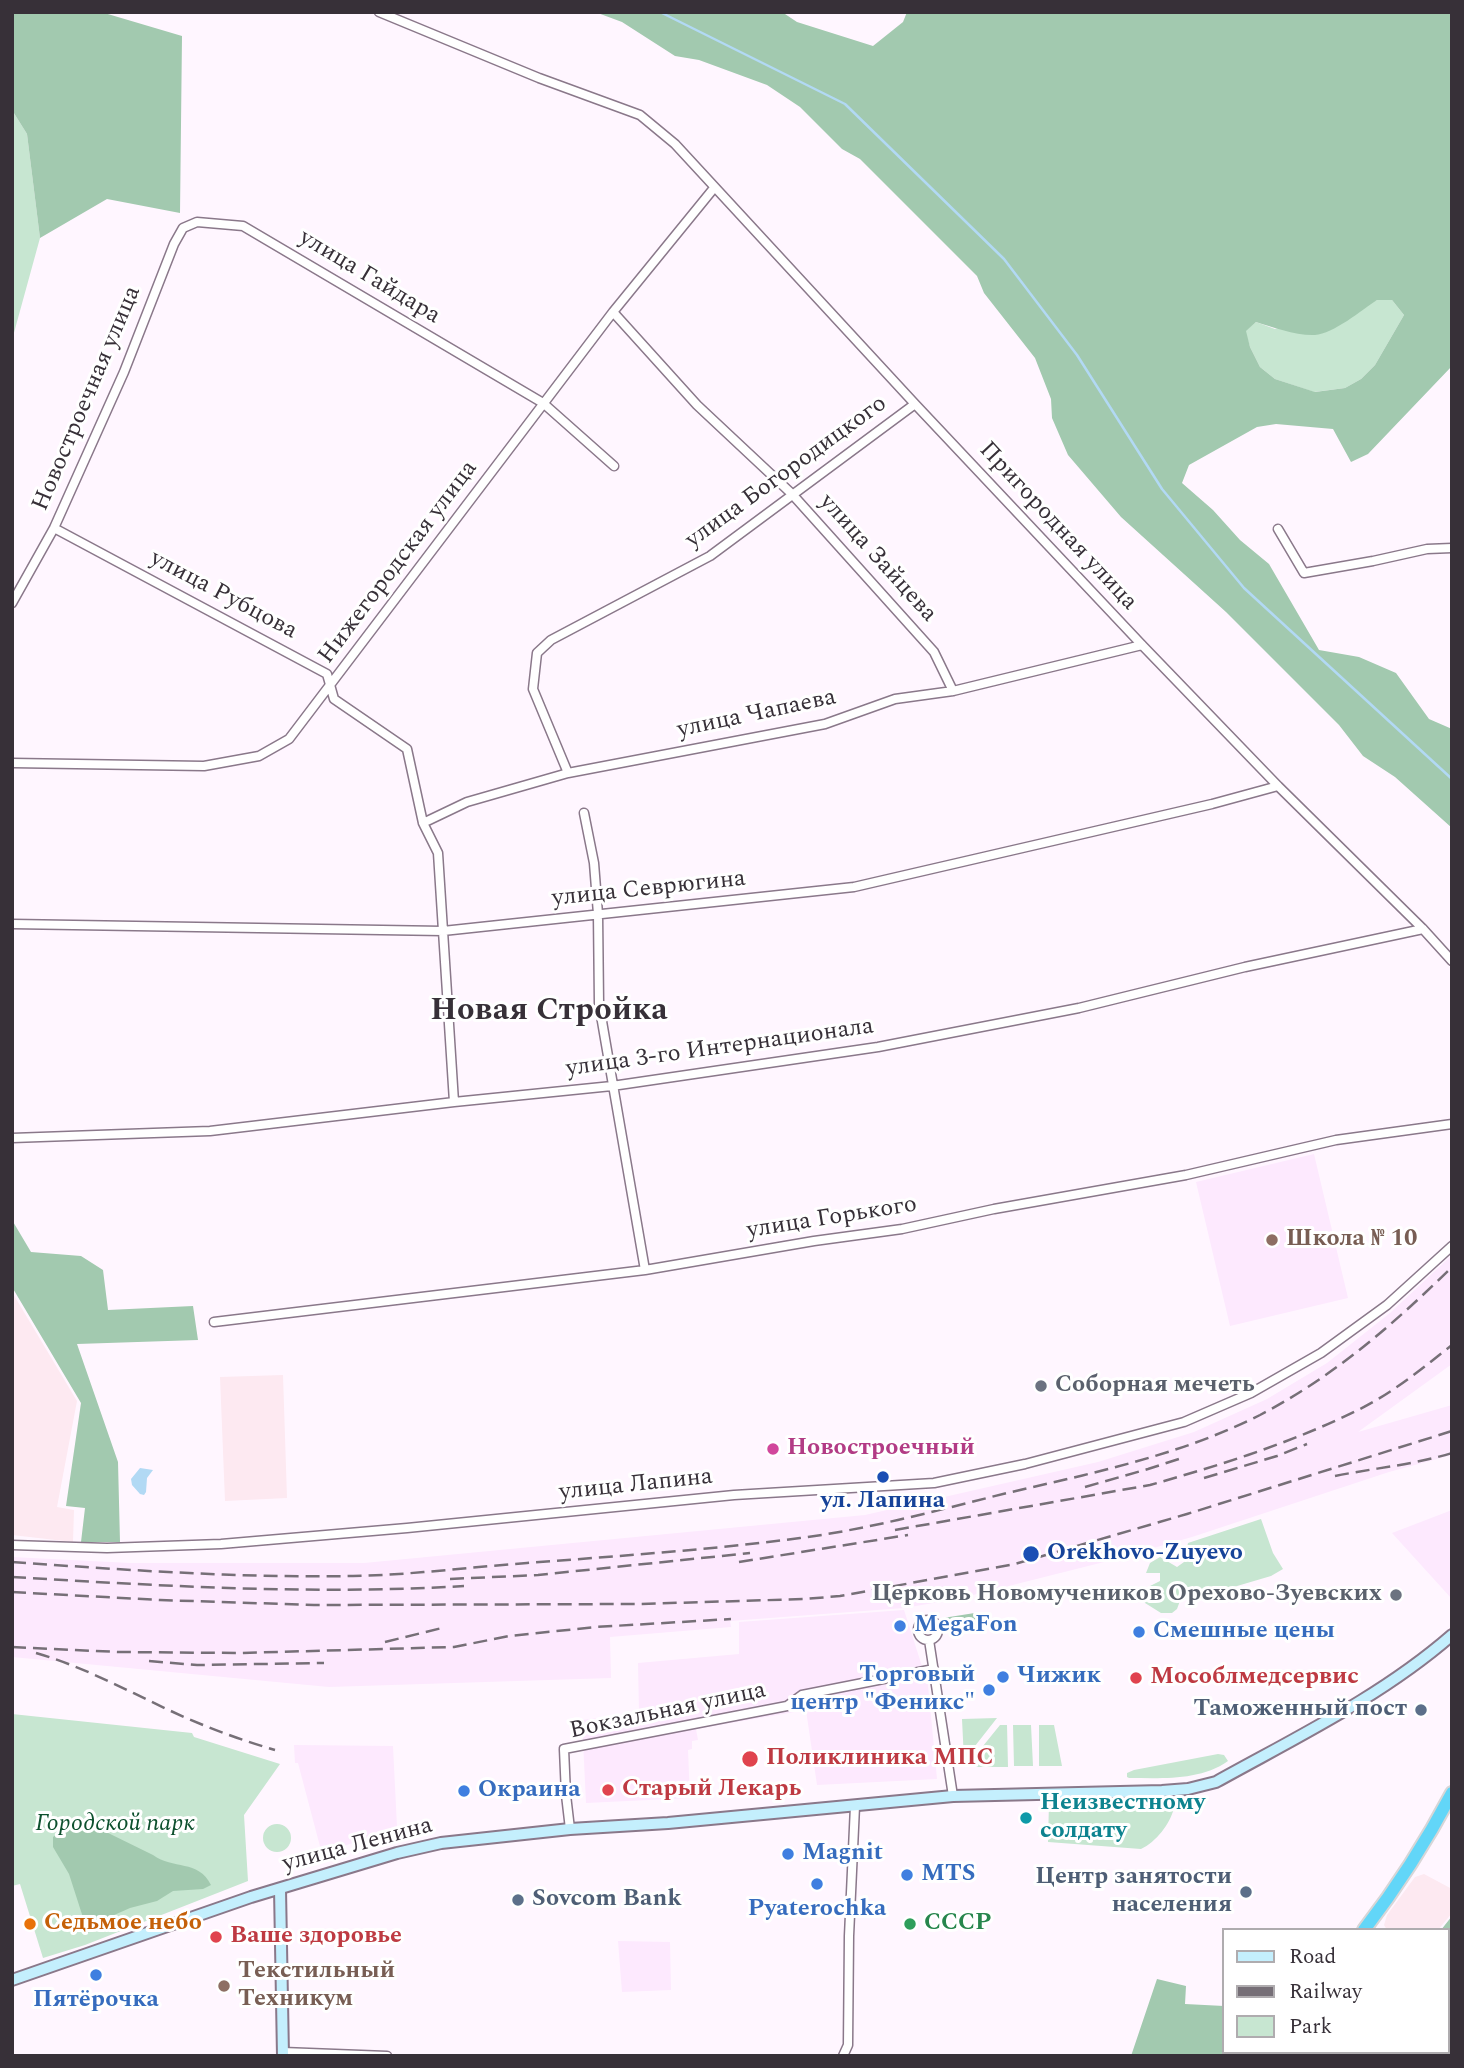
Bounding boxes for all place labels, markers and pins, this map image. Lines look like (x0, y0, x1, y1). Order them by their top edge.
place label: Школа № 10 (1286, 1226, 1417, 1254)
marker: Школа № 10 (1264, 1232, 1280, 1248)
place label: Соборная мечеть (1055, 1372, 1254, 1400)
marker: Соборная мечеть (1033, 1378, 1049, 1394)
place label: Новостроечный (787, 1435, 975, 1463)
marker: Новостроечный (765, 1441, 781, 1457)
marker: ул. Лапина (875, 1469, 891, 1485)
place label: ул. Лапина (821, 1488, 945, 1516)
place label: Orekhovo-Zuyevo (1047, 1540, 1243, 1568)
marker: Orekhovo-Zuyevo (1021, 1544, 1041, 1564)
place label: Церковь Новомучеников Орехово-Зуевских (872, 1581, 1382, 1609)
marker: Церковь Новомучеников Орехово-Зуевских (1388, 1587, 1404, 1603)
place label: MegaFon (914, 1612, 1018, 1640)
marker: MegaFon (892, 1618, 908, 1634)
place label: Смешные цены (1153, 1618, 1335, 1646)
marker: Смешные цены (1131, 1624, 1147, 1640)
place label: Торговый центр "Феникс" (790, 1662, 975, 1718)
place label: Чижик (1017, 1663, 1101, 1691)
place label: Мособлмедсервис (1150, 1664, 1359, 1692)
marker: Чижик (995, 1669, 1011, 1685)
marker: Мособлмедсервис (1128, 1670, 1144, 1686)
marker: Торговый центр "Феникс" (981, 1682, 997, 1698)
place label: Таможенный пост (1193, 1696, 1407, 1724)
marker: Таможенный пост (1413, 1702, 1429, 1718)
place label: Поликлиника МПС (766, 1745, 994, 1773)
marker: Поликлиника МПС (740, 1749, 760, 1769)
place label: Старый Лекарь (622, 1776, 801, 1804)
place label: Окраина (478, 1777, 581, 1805)
marker: Старый Лекарь (600, 1782, 616, 1798)
marker: Окраина (456, 1783, 472, 1799)
place label: Неизвестному солдату (1040, 1790, 1205, 1846)
marker: Неизвестному солдату (1018, 1810, 1034, 1826)
place label: Magnit (802, 1840, 883, 1868)
marker: Magnit (780, 1846, 796, 1862)
place label: MTS (921, 1861, 975, 1889)
place label: Центр занятости населения (1035, 1864, 1232, 1920)
marker: MTS (899, 1867, 915, 1883)
marker: Pyaterochka (809, 1876, 825, 1892)
marker: Центр занятости населения (1238, 1884, 1254, 1900)
place label: Sovcom Bank (532, 1886, 682, 1914)
marker: Sovcom Bank (510, 1892, 526, 1908)
place label: Pyaterochka (748, 1896, 886, 1924)
place label: Седьмое небо (44, 1910, 202, 1938)
place label: СССР (924, 1910, 991, 1938)
marker: Седьмое небо (22, 1916, 38, 1932)
marker: СССР (902, 1916, 918, 1932)
place label: Ваше здоровье (230, 1923, 402, 1951)
marker: Ваше здоровье (208, 1929, 224, 1945)
place label: Текстильный Техникум (238, 1958, 395, 2014)
marker: Пятёрочка (88, 1967, 104, 1983)
marker: Текстильный Техникум (216, 1978, 232, 1994)
place label: Пятёрочка (33, 1987, 159, 2015)

